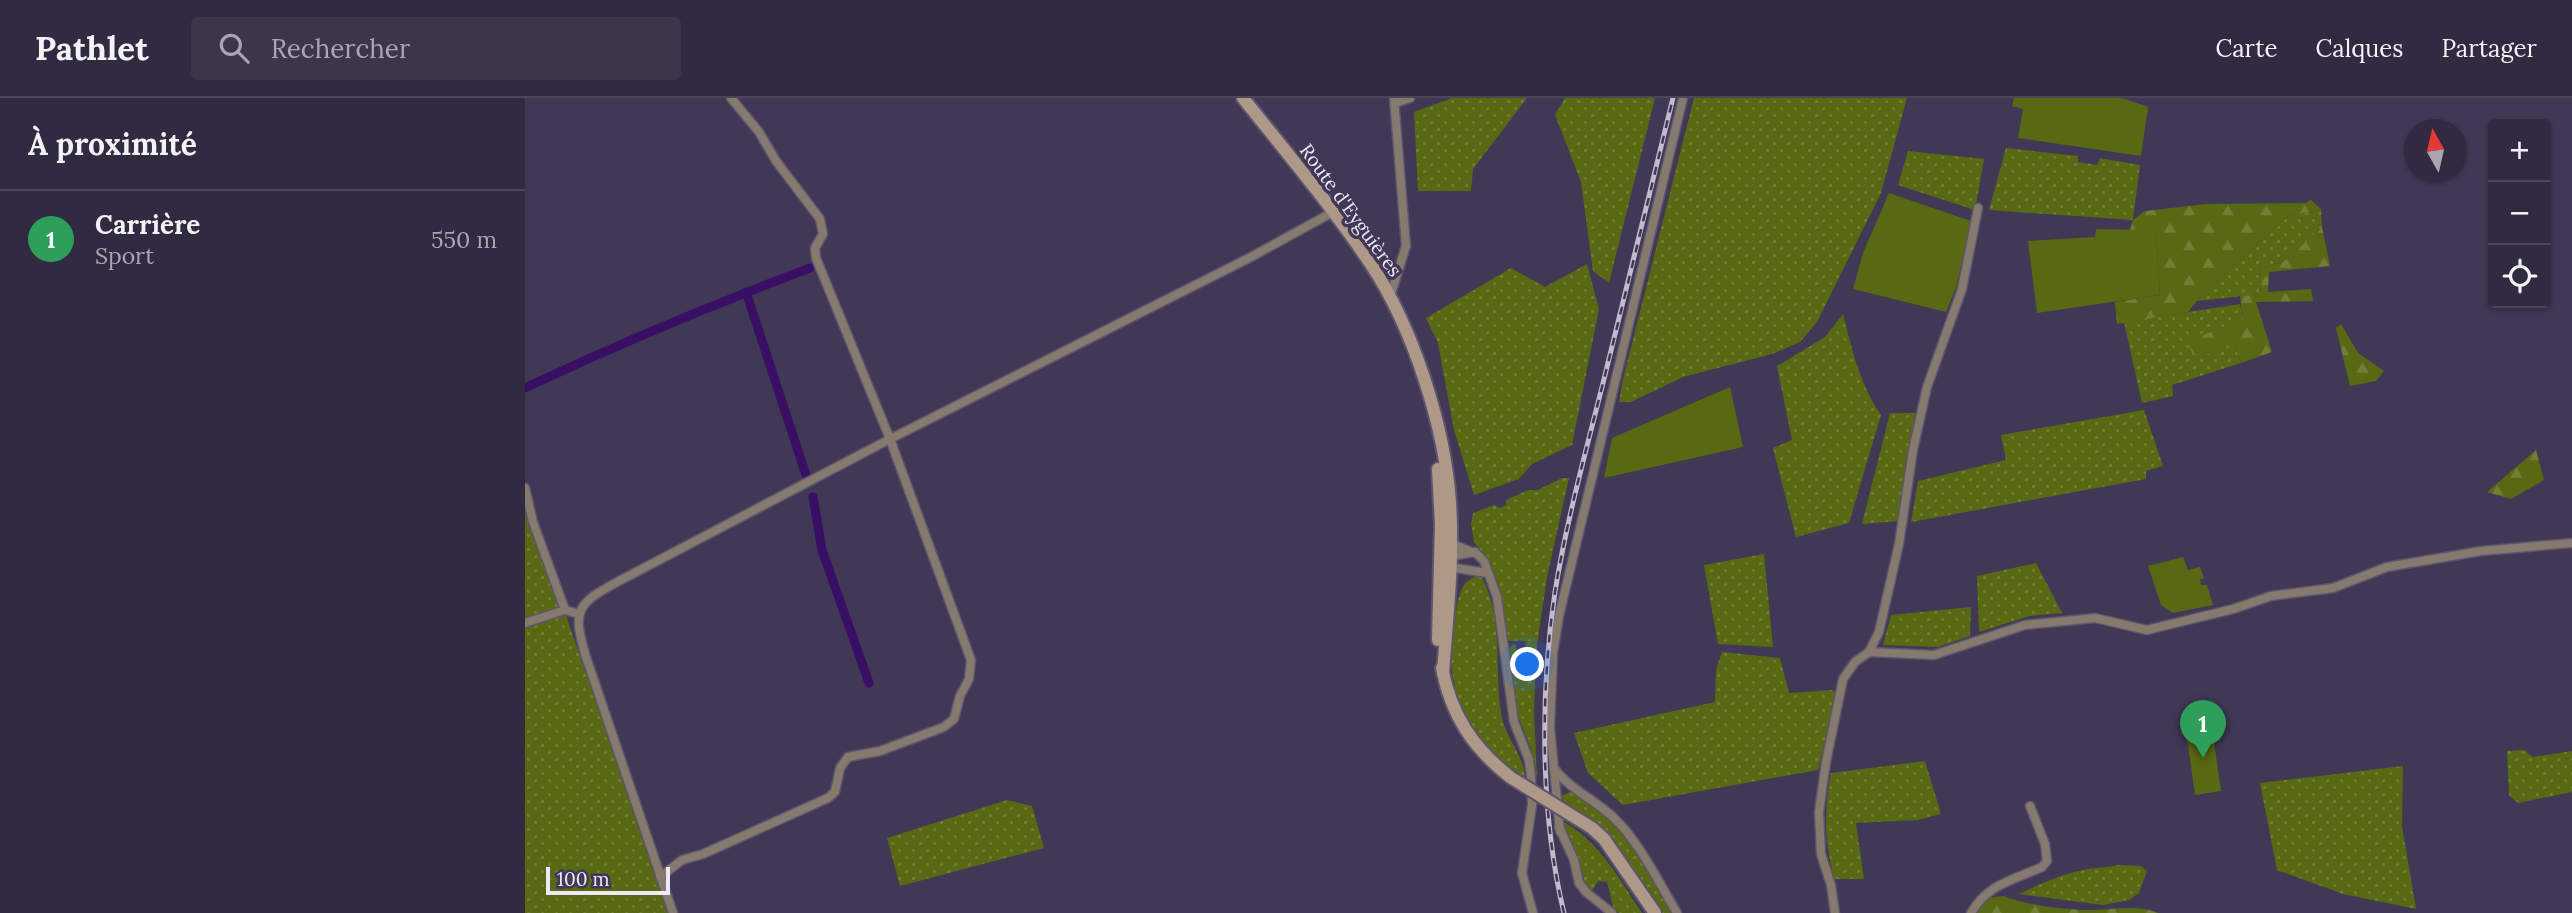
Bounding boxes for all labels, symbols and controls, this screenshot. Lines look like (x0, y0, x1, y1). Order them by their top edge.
search box (191, 17, 681, 80)
text: Pathlet (35, 27, 149, 69)
icon: search (215, 29, 253, 67)
text: Rechercher (271, 32, 410, 65)
text: Carte (2215, 33, 2277, 64)
text: Calques (2315, 33, 2403, 64)
text: Partager (2441, 33, 2537, 64)
north arrow (2404, 119, 2467, 182)
map controls (2488, 119, 2551, 308)
button: + (2488, 119, 2551, 182)
text: À proximité (28, 125, 197, 163)
street label: Route d'Eyguières (1295, 139, 1407, 281)
button: − (2488, 182, 2551, 245)
text: Carrière (95, 208, 200, 241)
text: 1 (46, 225, 56, 254)
text: 550 m (431, 225, 497, 254)
text: Sport (95, 241, 154, 270)
button: locate (2488, 245, 2551, 308)
your location (1510, 647, 1544, 681)
pin: 1 (2180, 700, 2226, 758)
scale bar (546, 864, 670, 896)
text: 100 m (557, 867, 610, 891)

